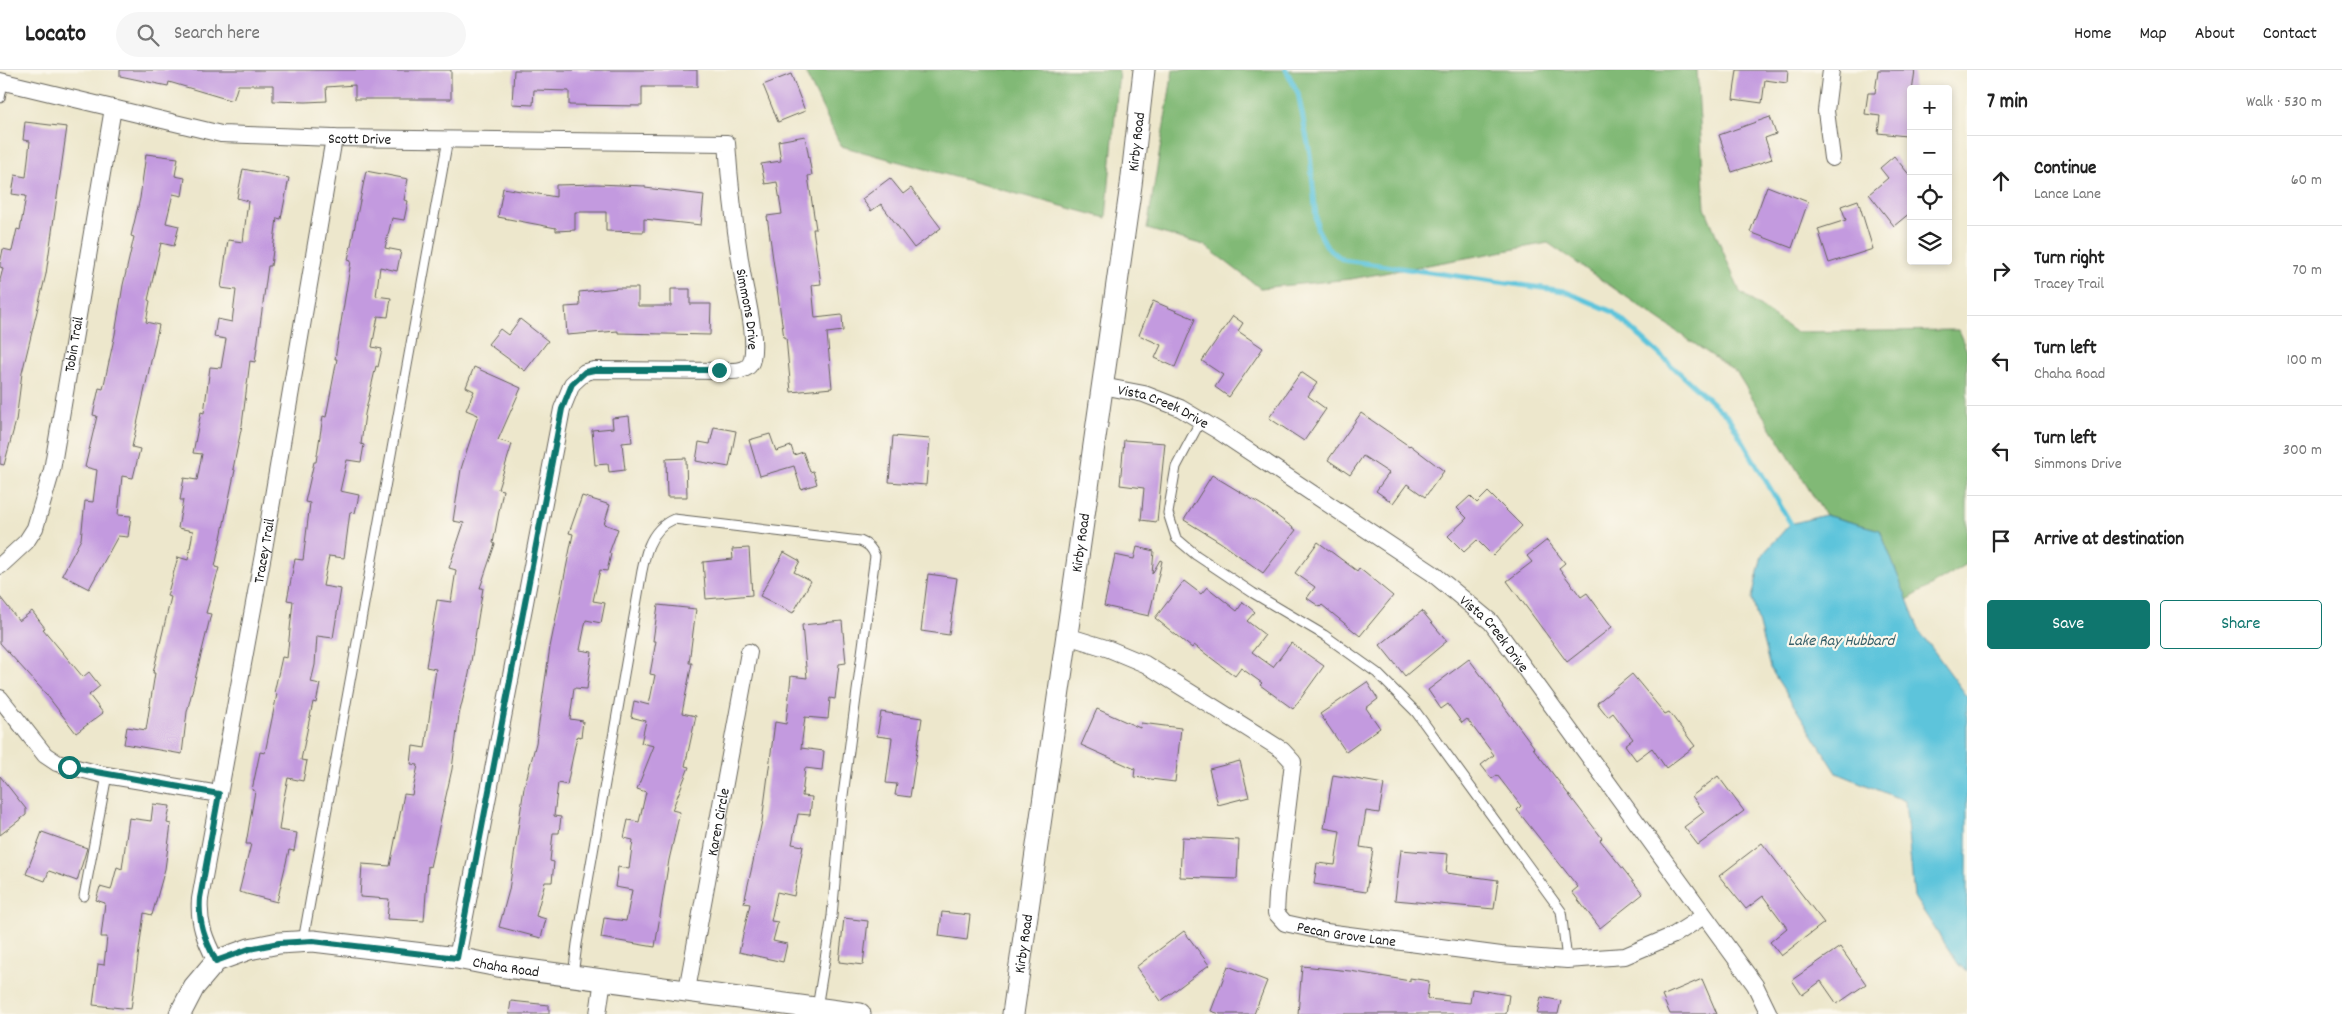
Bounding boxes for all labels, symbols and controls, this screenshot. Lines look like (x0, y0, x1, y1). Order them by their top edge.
search box (116, 12, 466, 57)
text: Locato (25, 18, 86, 52)
icon: search (134, 21, 162, 49)
text: Search here (174, 21, 260, 48)
text: Home (2074, 22, 2111, 47)
text: Map (2139, 22, 2167, 47)
text: About (2195, 22, 2235, 47)
text: Contact (2263, 22, 2317, 47)
map controls (1907, 85, 1952, 265)
button: + (1907, 85, 1952, 130)
text: 7 min (1987, 88, 2028, 118)
text: Walk · 530 m (2246, 91, 2322, 114)
street label: Kirby Road (1124, 111, 1152, 173)
street label: Scott Drive (328, 129, 392, 152)
button: − (1907, 130, 1952, 175)
text: Continue (2034, 156, 2096, 183)
icon: ahead (1987, 167, 2015, 195)
text: 60 m (2291, 169, 2322, 192)
button: locate (1907, 175, 1952, 220)
text: Lance Lane (2034, 183, 2101, 206)
button: layers (1907, 220, 1952, 265)
text: Turn right (2034, 246, 2105, 273)
icon: right (1987, 257, 2015, 285)
text: 70 m (2292, 259, 2322, 282)
street label: Simmons Drive (729, 267, 762, 351)
text: Tracey Trail (2034, 273, 2104, 296)
street label: Tobin Trail (60, 315, 91, 374)
text: Turn left (2034, 336, 2097, 363)
icon: left (1987, 347, 2015, 375)
text: 100 m (2286, 349, 2322, 372)
route end (708, 359, 731, 382)
text: Chaha Road (2034, 363, 2105, 386)
street label: Vista Creek Drive (1116, 380, 1213, 436)
text: Turn left (2034, 426, 2097, 453)
icon: left (1987, 437, 2015, 465)
text: 300 m (2283, 439, 2322, 462)
text: Simmons Drive (2034, 453, 2122, 476)
street label: Kirby Road (1067, 512, 1097, 574)
street label: Tracey Trail (249, 516, 282, 585)
icon: arrive (1987, 527, 2015, 555)
text: Arrive at destination (2034, 527, 2184, 554)
street label: Vista Creek Drive (1454, 591, 1533, 678)
button: Save (1987, 600, 2150, 649)
button: Share (2160, 600, 2322, 649)
water label: Lake Ray Hubbard (1788, 630, 1897, 653)
route start (58, 756, 81, 779)
street label: Karen Circle (703, 786, 737, 858)
street label: Kirby Road (1010, 913, 1040, 975)
street label: Pecan Grove Lane (1295, 917, 1397, 954)
street label: Chaha Road (471, 952, 540, 984)

